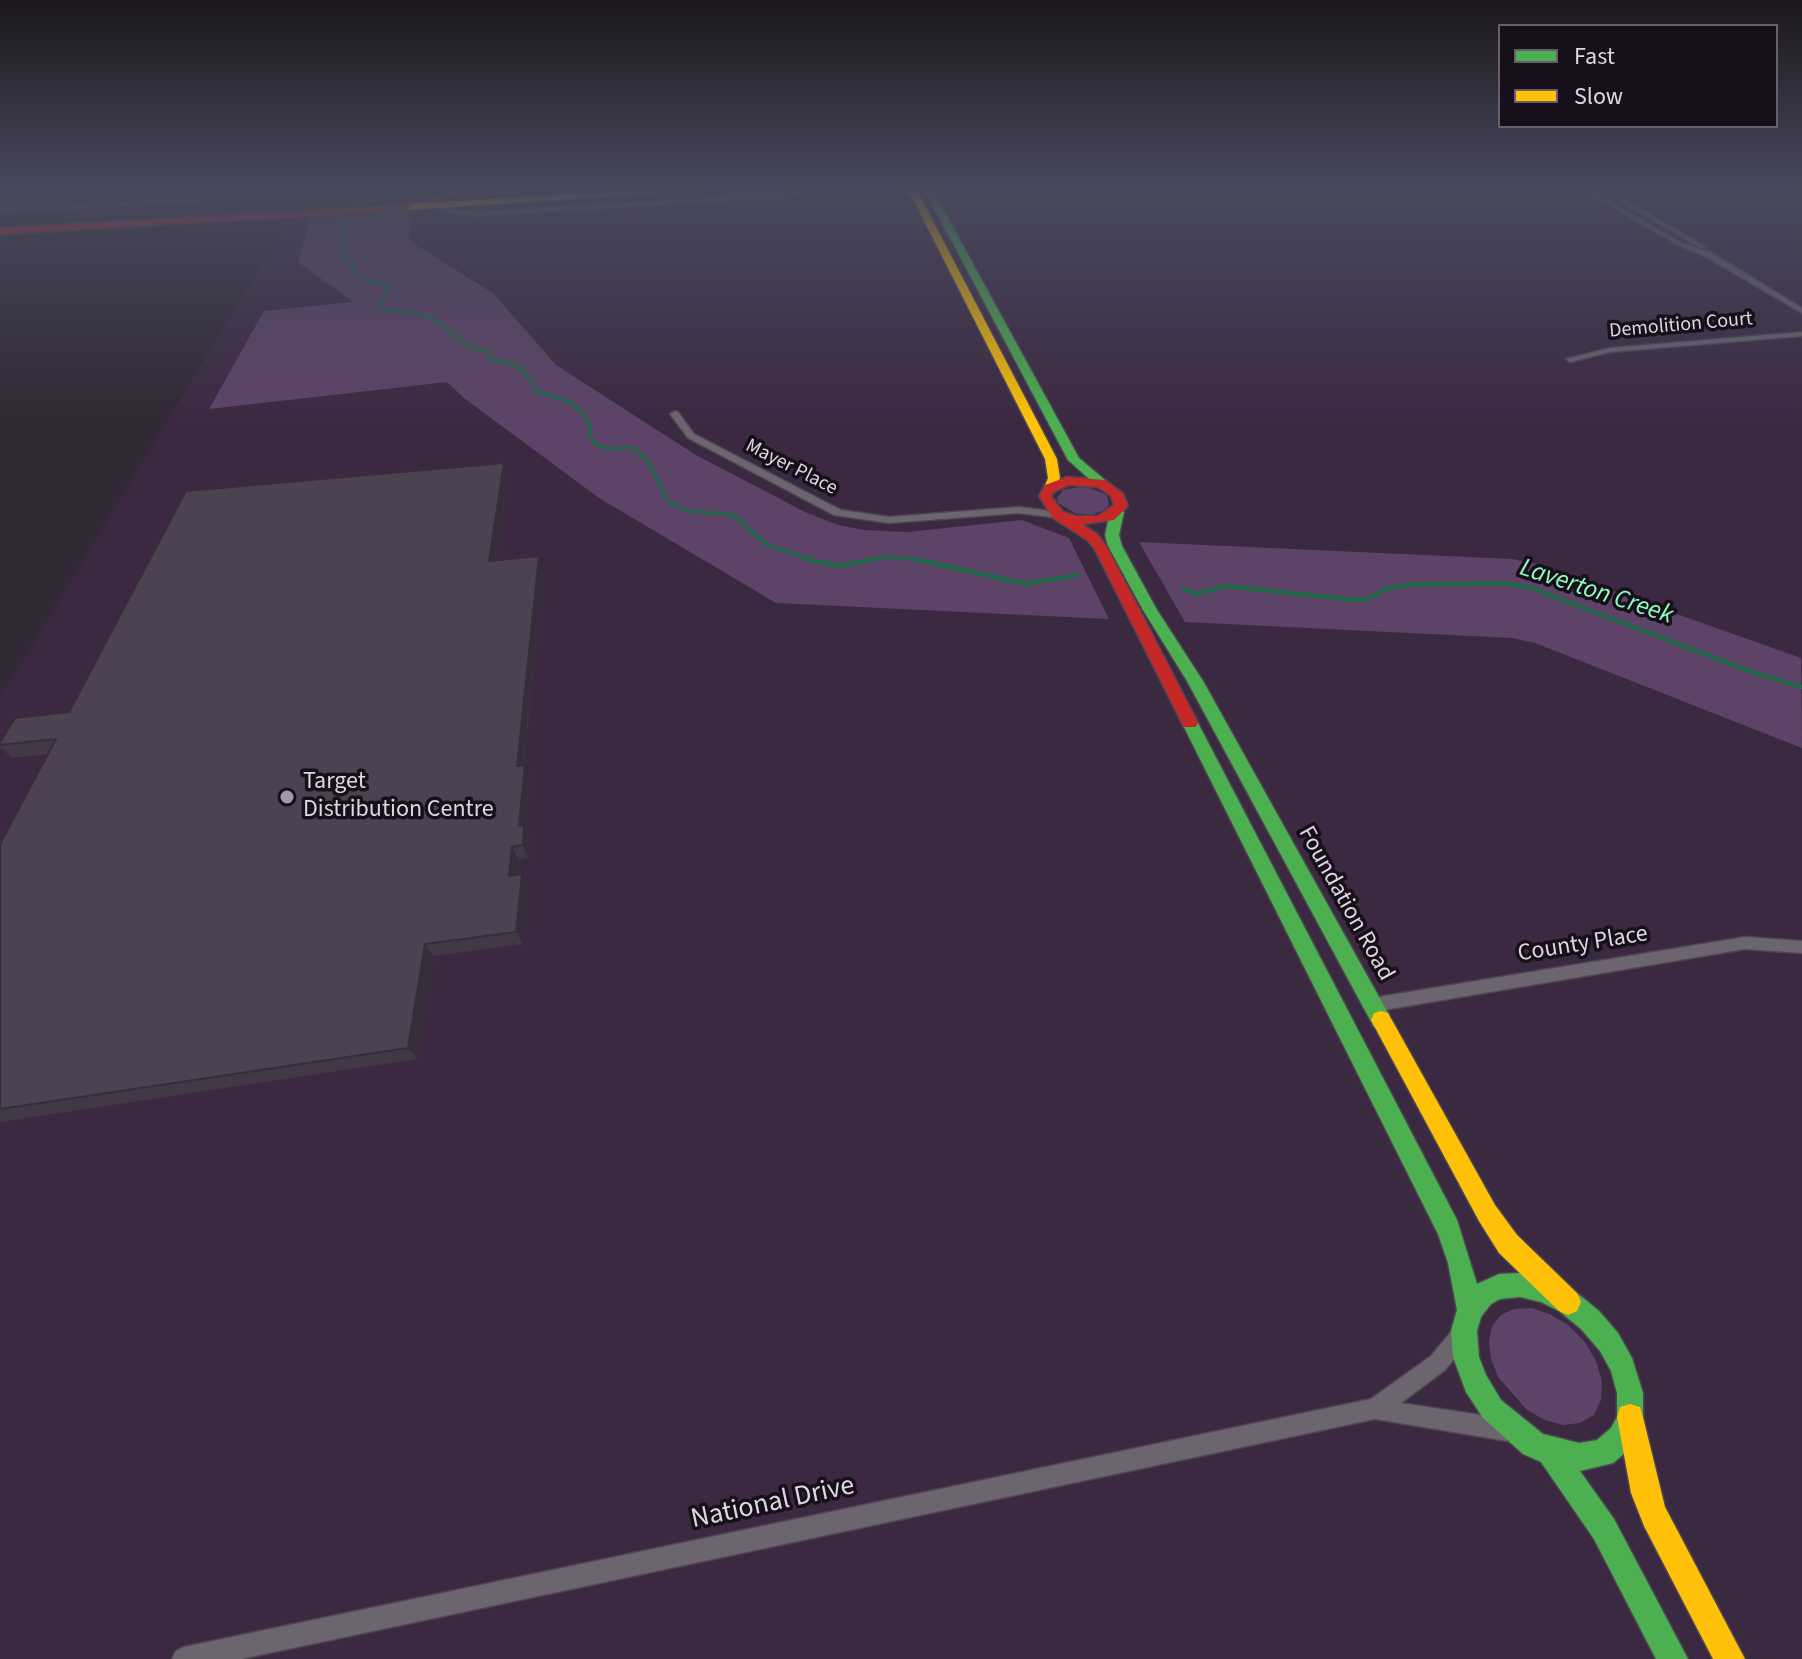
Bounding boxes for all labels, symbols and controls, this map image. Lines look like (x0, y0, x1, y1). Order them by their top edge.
legend (1498, 24, 1778, 128)
text: Fast (1574, 39, 1615, 74)
text: Slow (1574, 79, 1623, 114)
street label: Demolition Court (1608, 308, 1754, 344)
street label: Mayer Place (741, 435, 841, 501)
water label: Laverton Creek (1516, 554, 1676, 632)
place label: Target Distribution Centre (303, 769, 494, 825)
marker: Target Distribution Centre (278, 788, 296, 806)
street label: Foundation Road (1291, 822, 1399, 986)
street label: County Place (1516, 921, 1650, 969)
street label: National Drive (688, 1470, 858, 1538)

